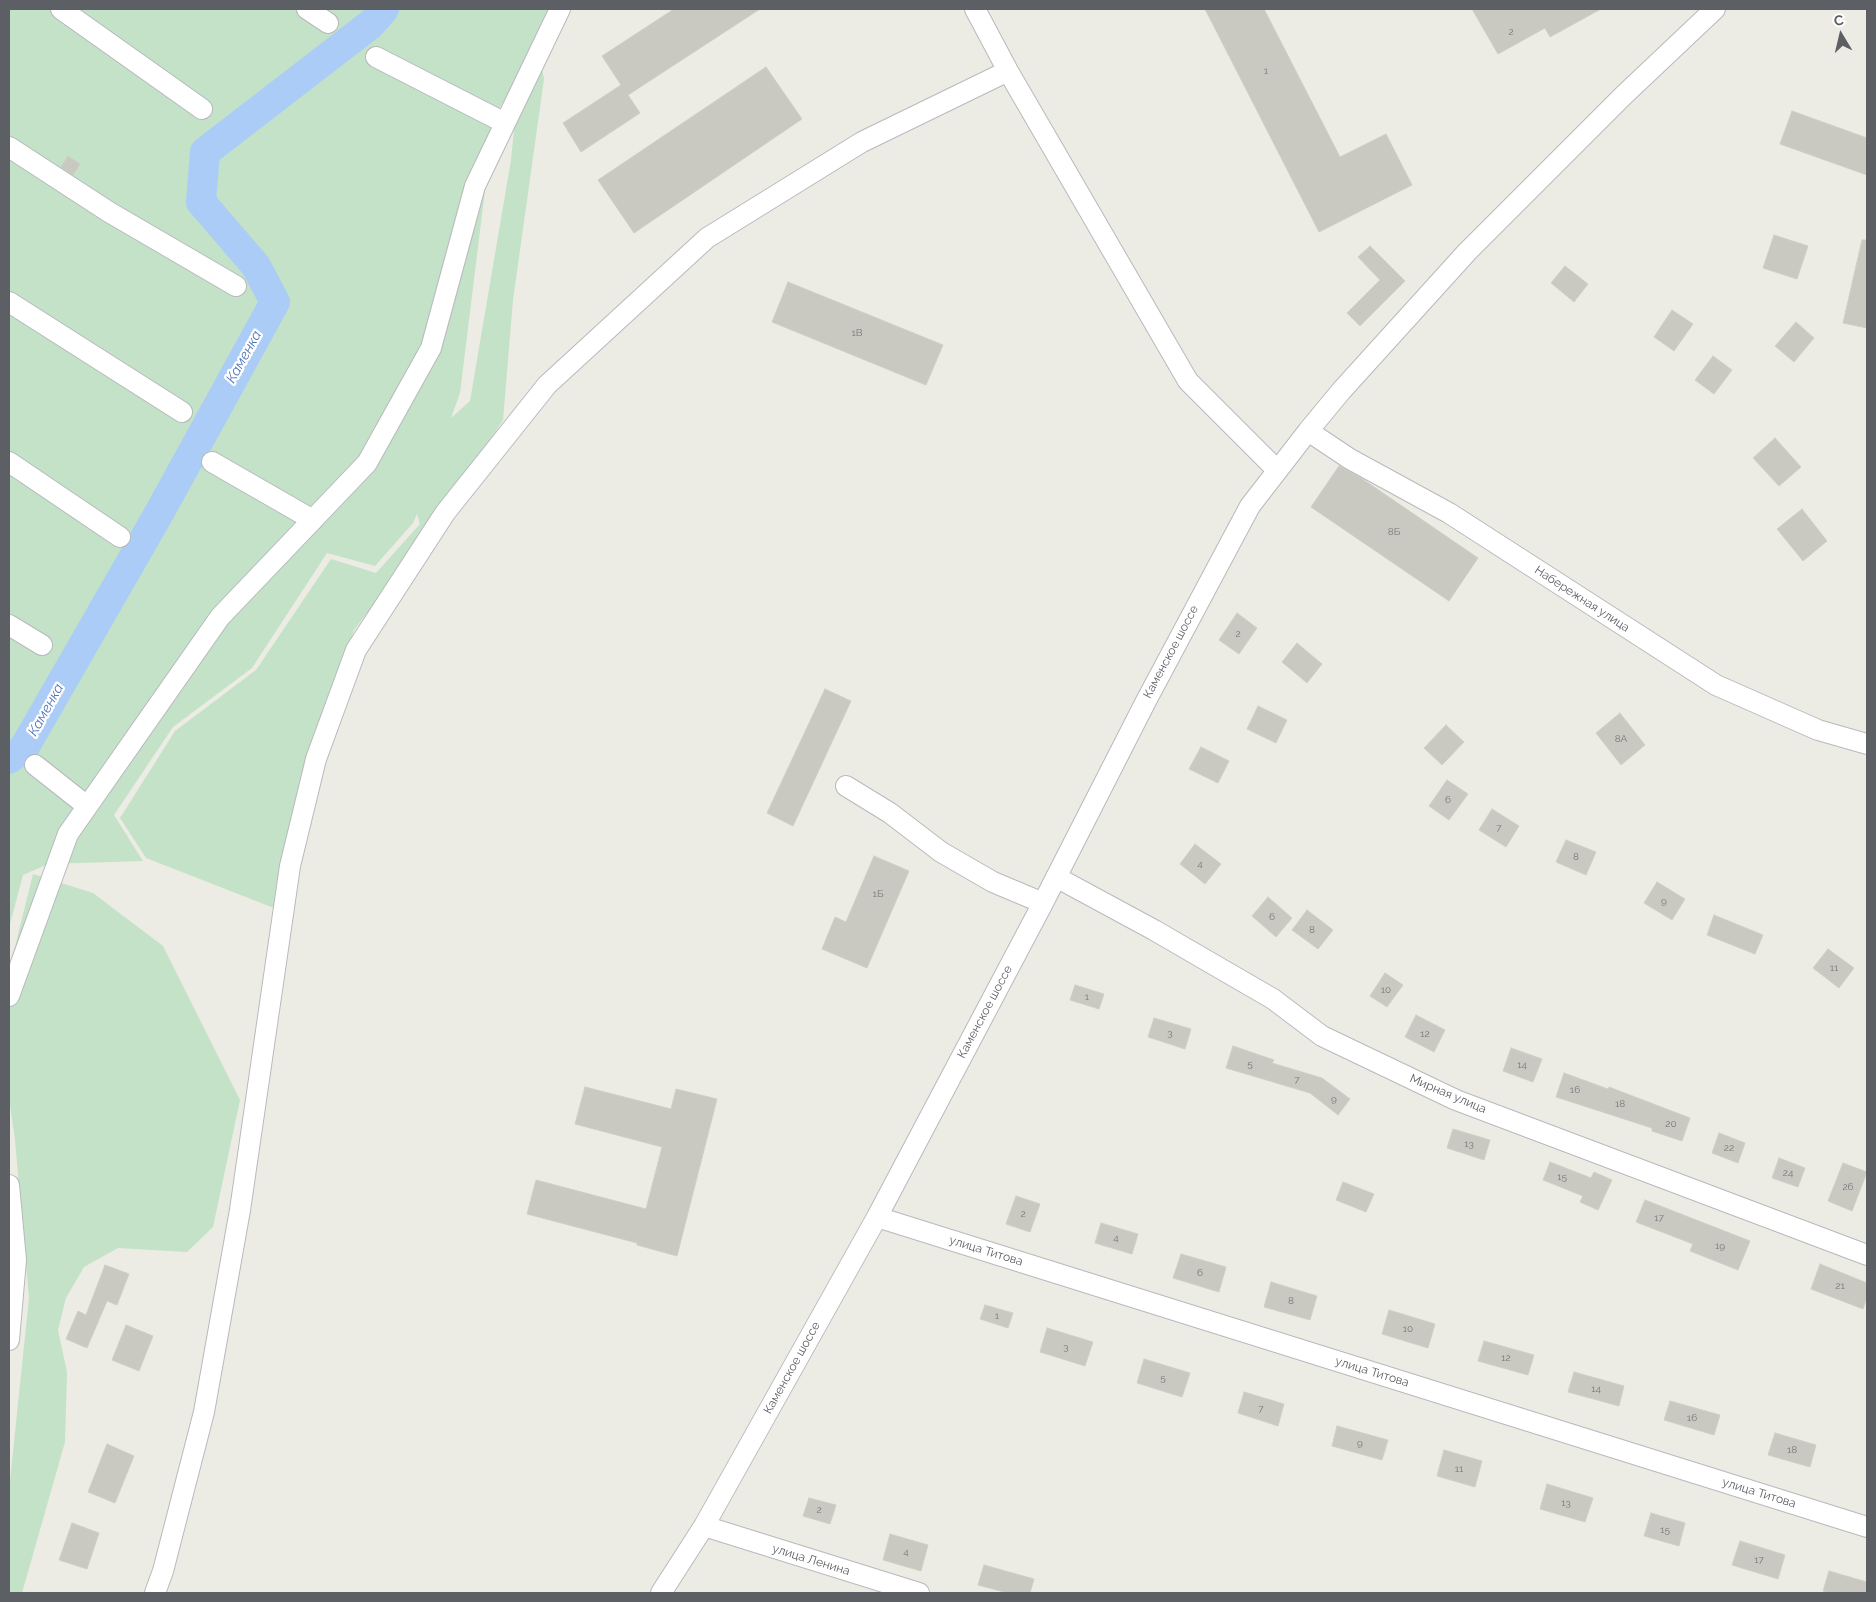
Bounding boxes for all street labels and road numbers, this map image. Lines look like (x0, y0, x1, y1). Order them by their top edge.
street label: Набережная улица (1532, 563, 1632, 635)
street label: Каменское шоссе (1140, 603, 1202, 701)
street label: Каменское шоссе (954, 963, 1016, 1061)
street label: Мирная улица (1408, 1071, 1488, 1117)
street label: улица Титова (947, 1233, 1025, 1269)
street label: Каменское шоссе (761, 1319, 823, 1417)
street label: улица Титова (1333, 1354, 1411, 1390)
street label: улица Титова (1720, 1475, 1798, 1511)
street label: улица Ленина (770, 1541, 852, 1579)

